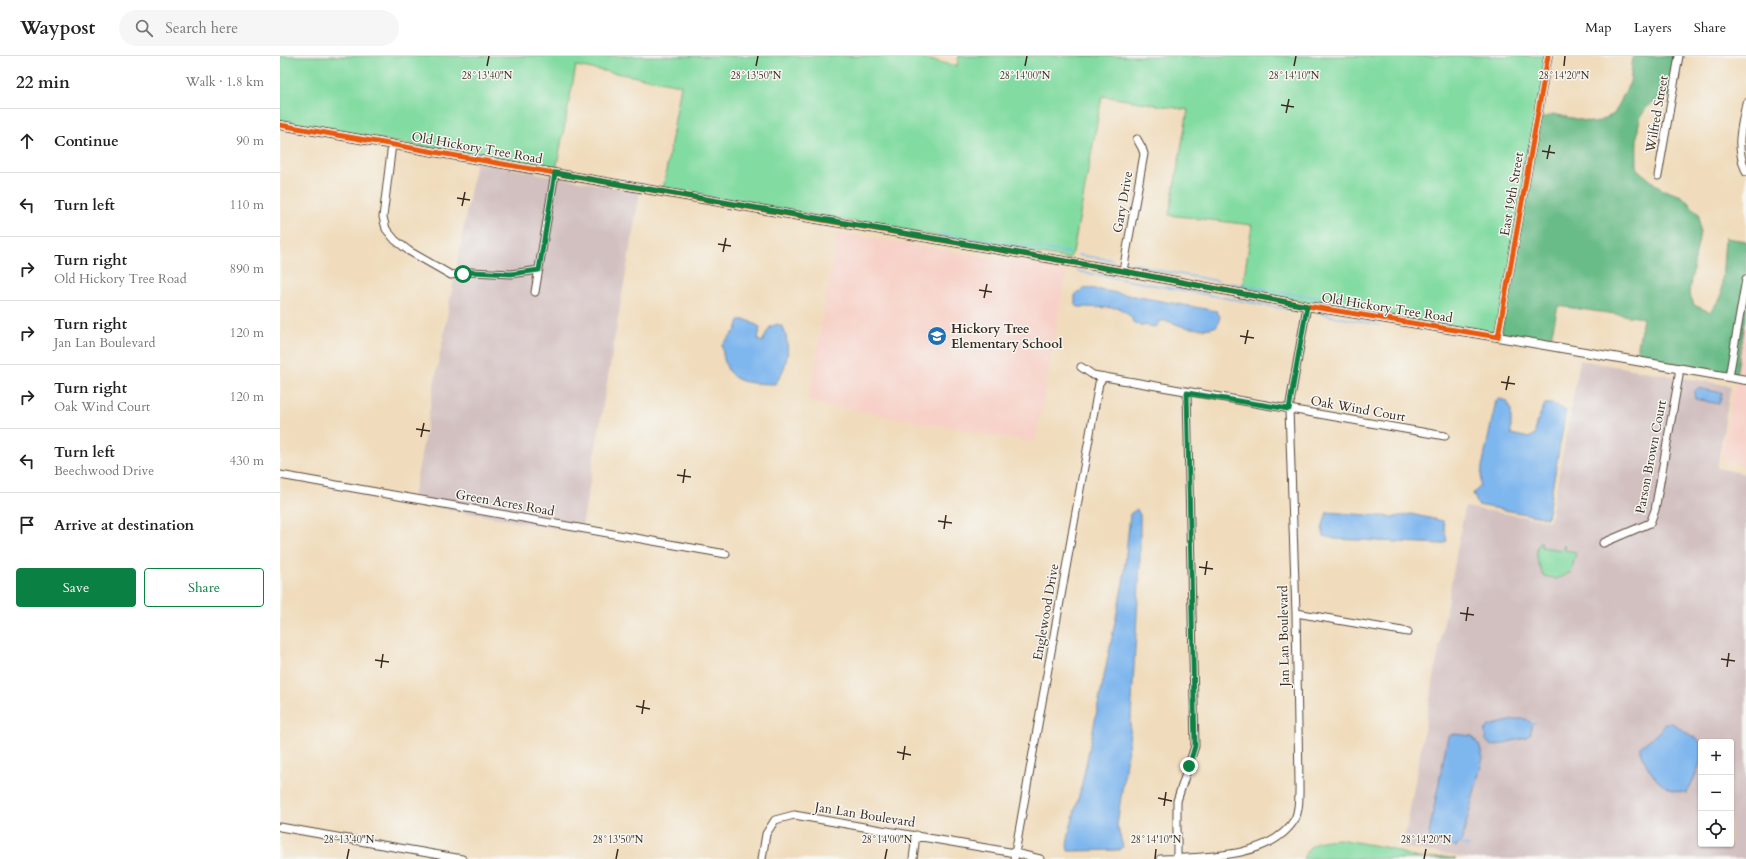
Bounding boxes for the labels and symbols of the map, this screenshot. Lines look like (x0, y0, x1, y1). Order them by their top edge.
text: 28°13'40"N (462, 69, 513, 83)
text: 28°13'50"N (731, 69, 782, 83)
text: 28°14'00"N (1000, 69, 1051, 83)
text: 28°14'10"N (1269, 69, 1320, 83)
text: 28°14'20"N (1539, 69, 1590, 83)
street label: Wilfred Street (1641, 74, 1673, 155)
street label: Old Hickory Tree Road (410, 128, 544, 168)
street label: East 19th Street (1496, 151, 1528, 237)
street label: Gary Drive (1109, 170, 1137, 234)
route start (454, 265, 472, 283)
street label: Old Hickory Tree Road (1320, 289, 1454, 327)
place label: Hickory Tree Elementary School (951, 320, 1063, 353)
school or university icon: Hickory Tree Elementary School (926, 325, 948, 347)
street label: Oak Wind Court (1309, 392, 1407, 426)
street label: Parson Brown Court (1631, 399, 1671, 515)
street label: Green Acres Road (454, 485, 556, 521)
street label: Englewood Drive (1029, 562, 1063, 662)
street label: Jan Lan Boulevard (1274, 585, 1294, 689)
route end (1180, 757, 1198, 775)
street label: Jan Lan Boulevard (812, 798, 917, 832)
text: 28°13'40"N (324, 833, 375, 847)
text: 28°13'50"N (593, 833, 644, 847)
text: 28°14'00"N (862, 833, 913, 847)
text: 28°14'10"N (1131, 833, 1182, 847)
text: 28°14'20"N (1401, 833, 1452, 847)

